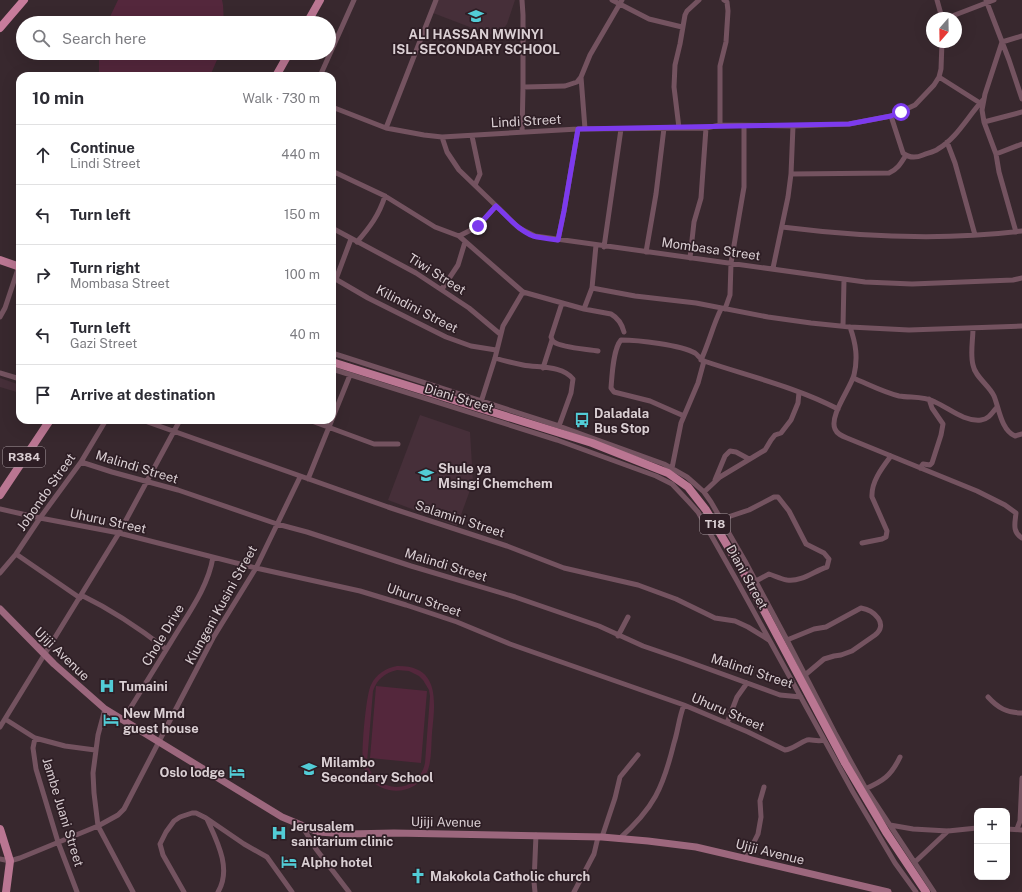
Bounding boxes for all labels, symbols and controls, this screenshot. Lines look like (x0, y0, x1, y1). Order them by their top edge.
school or university icon: ALI HASSAN MWINYI ISL. SECONDARY SCHOOL (467, 7, 485, 25)
north arrow (926, 12, 962, 48)
search box (16, 16, 336, 60)
icon: search (30, 27, 52, 49)
place label: ALI HASSAN MWINYI ISL. SECONDARY SCHOOL (392, 27, 560, 57)
text: Search here (62, 30, 146, 47)
text: 10 min (32, 88, 84, 108)
text: Walk · 730 m (243, 91, 320, 106)
route start (892, 103, 910, 121)
street label: Lindi Street (490, 112, 562, 130)
text: Continue (70, 139, 135, 156)
icon: ahead (32, 144, 54, 166)
text: 440 m (281, 147, 320, 162)
text: Lindi Street (70, 156, 141, 171)
icon: left (32, 204, 54, 226)
text: Turn left (70, 206, 131, 223)
text: 150 m (284, 207, 320, 222)
route end (469, 217, 487, 235)
street label: Mombasa Street (661, 235, 761, 263)
street label: Tiwi Street (405, 250, 469, 298)
text: Turn right (70, 259, 140, 276)
icon: right (32, 264, 54, 286)
text: 100 m (284, 267, 320, 282)
text: Mombasa Street (70, 276, 170, 291)
street label: Kilindini Street (374, 282, 460, 336)
text: Turn left (70, 319, 131, 336)
icon: left (32, 324, 54, 346)
text: 40 m (289, 327, 320, 342)
text: Gazi Street (70, 336, 137, 351)
street label: Diani Street (423, 380, 495, 416)
icon: arrive (32, 384, 54, 406)
text: Arrive at destination (70, 386, 215, 403)
place label: Daladala Bus Stop (594, 406, 650, 436)
bus stop icon: Daladala Bus Stop (573, 411, 591, 429)
road number: R384 (3, 447, 45, 467)
street label: Malindi Street (94, 447, 180, 487)
street label: Jobondo Street (14, 450, 78, 534)
place label: Shule ya Msingi Chemchem (438, 461, 553, 491)
school or university icon: Shule ya Msingi Chemchem (417, 466, 435, 484)
street label: Salamini Street (413, 497, 507, 541)
street label: Uhuru Street (68, 506, 148, 536)
road number: T18 (700, 514, 730, 534)
street label: Diani Street (723, 542, 771, 612)
street label: Kiungeni Kusini Street (182, 543, 260, 667)
street label: Malindi Street (403, 545, 489, 585)
street label: Uhuru Street (385, 580, 463, 620)
street label: Chole Drive (139, 602, 187, 668)
street label: Ujiji Avenue (31, 624, 93, 684)
street label: Malindi Street (709, 651, 795, 691)
hospital icon: Tumaini (98, 677, 116, 695)
place label: Tumaini (119, 679, 168, 694)
street label: Uhuru Street (689, 690, 767, 734)
place label: New Mmd guest house (123, 706, 199, 736)
hotel icon: New Mmd guest house (102, 711, 120, 729)
place label: Milambo Secondary School (321, 755, 434, 785)
street label: Jambe Juani Street (39, 756, 87, 868)
school or university icon: Milambo Secondary School (300, 760, 318, 778)
hotel icon: Oslo lodge (228, 763, 246, 781)
place label: Oslo lodge (159, 765, 225, 780)
map controls (974, 808, 1010, 880)
button: + (974, 808, 1010, 844)
street label: Ujiji Avenue (411, 814, 481, 830)
place label: Jerusalem sanitarium clinic (291, 819, 393, 849)
hospital icon: Jerusalem sanitarium clinic (270, 824, 288, 842)
street label: Ujiji Avenue (734, 836, 806, 868)
button: − (974, 844, 1010, 880)
hotel icon: Alpho hotel (280, 853, 298, 871)
place label: Alpho hotel (301, 855, 373, 870)
church icon: Makokola Catholic church (409, 867, 427, 885)
place label: Makokola Catholic church (430, 869, 590, 884)

